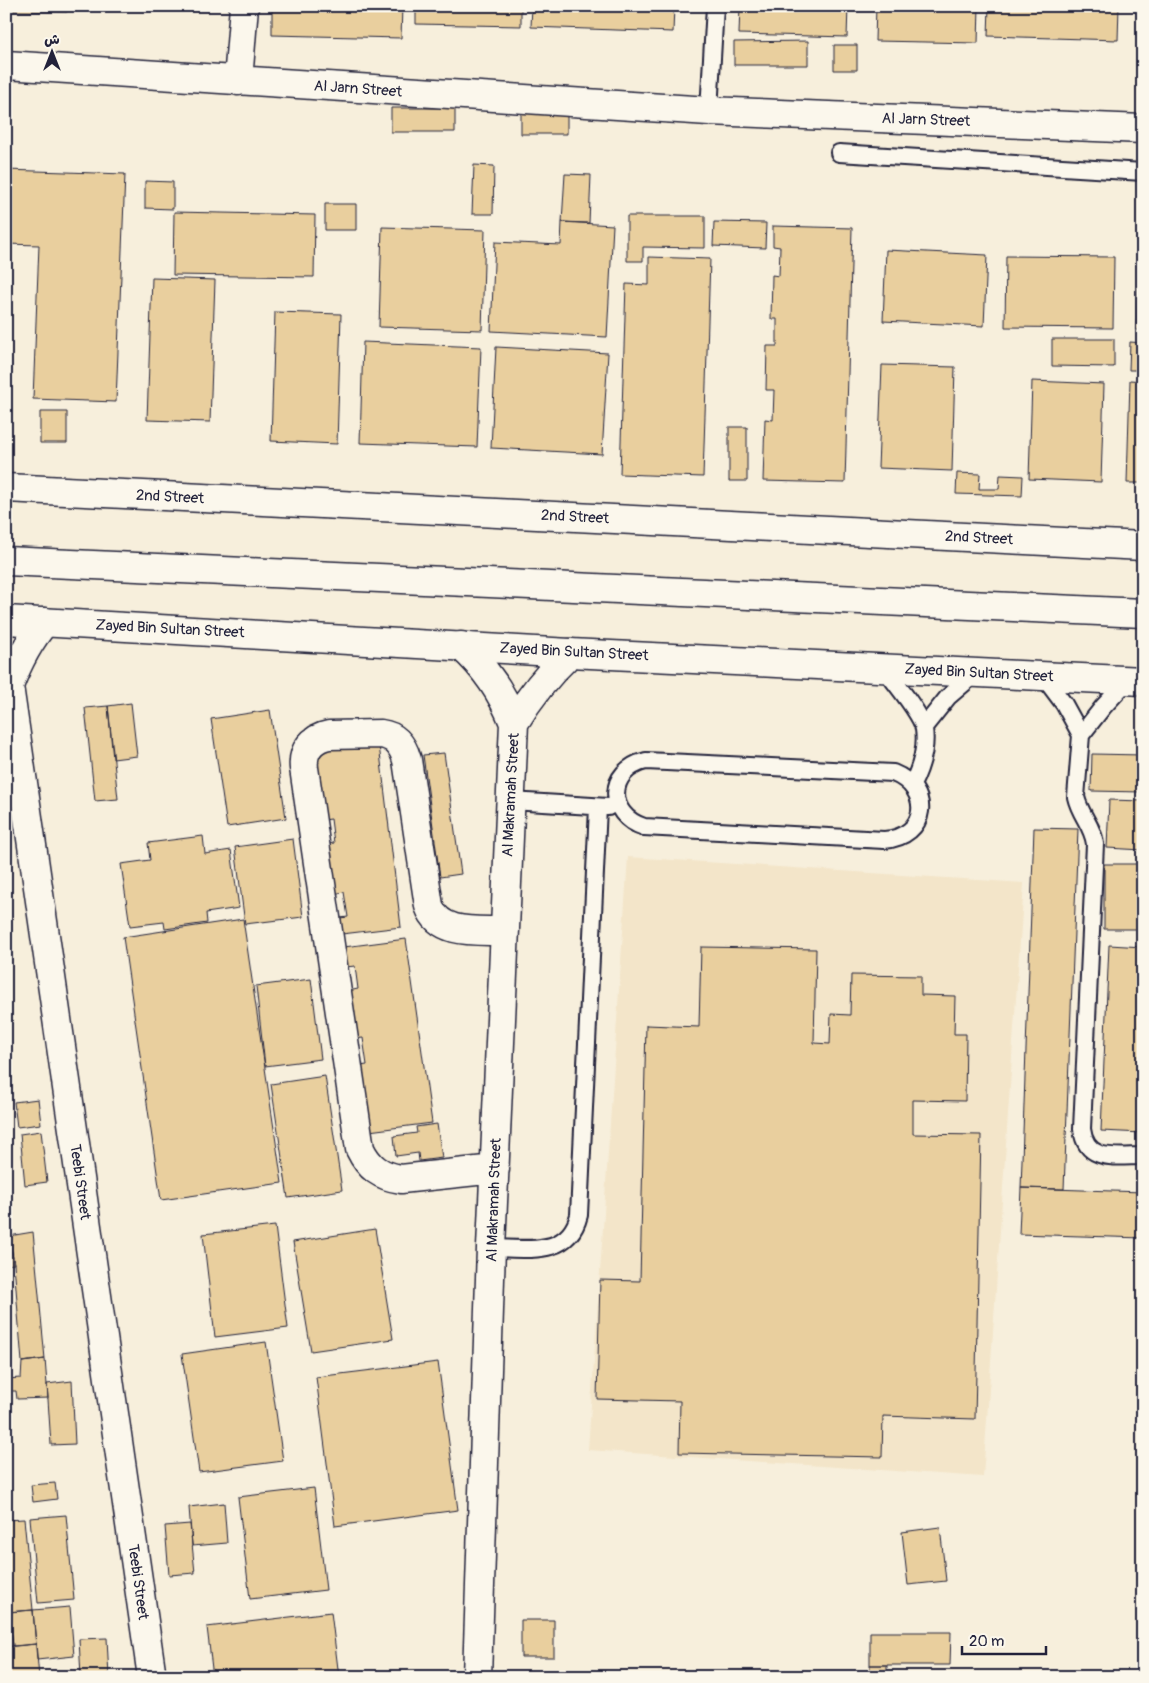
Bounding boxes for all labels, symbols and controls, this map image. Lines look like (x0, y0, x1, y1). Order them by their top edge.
north arrow (28, 28, 78, 78)
text: ش (44, 31, 60, 48)
street label: Al Jarn Street (313, 76, 404, 102)
street label: Al Jarn Street (881, 109, 972, 131)
street label: 2nd Street (135, 486, 205, 508)
street label: 2nd Street (540, 506, 610, 528)
street label: 2nd Street (944, 527, 1014, 549)
street label: Zayed Bin Sultan Street (95, 616, 246, 642)
street label: Zayed Bin Sultan Street (499, 639, 650, 665)
street label: Zayed Bin Sultan Street (904, 660, 1055, 686)
street label: Al Makramah Street (498, 732, 524, 858)
street label: Al Makramah Street (482, 1137, 506, 1262)
street label: Teebi Street (65, 1143, 95, 1222)
street label: Teebi Street (123, 1543, 153, 1622)
scale bar (962, 1623, 1045, 1655)
text: 20 m (969, 1632, 1004, 1651)

